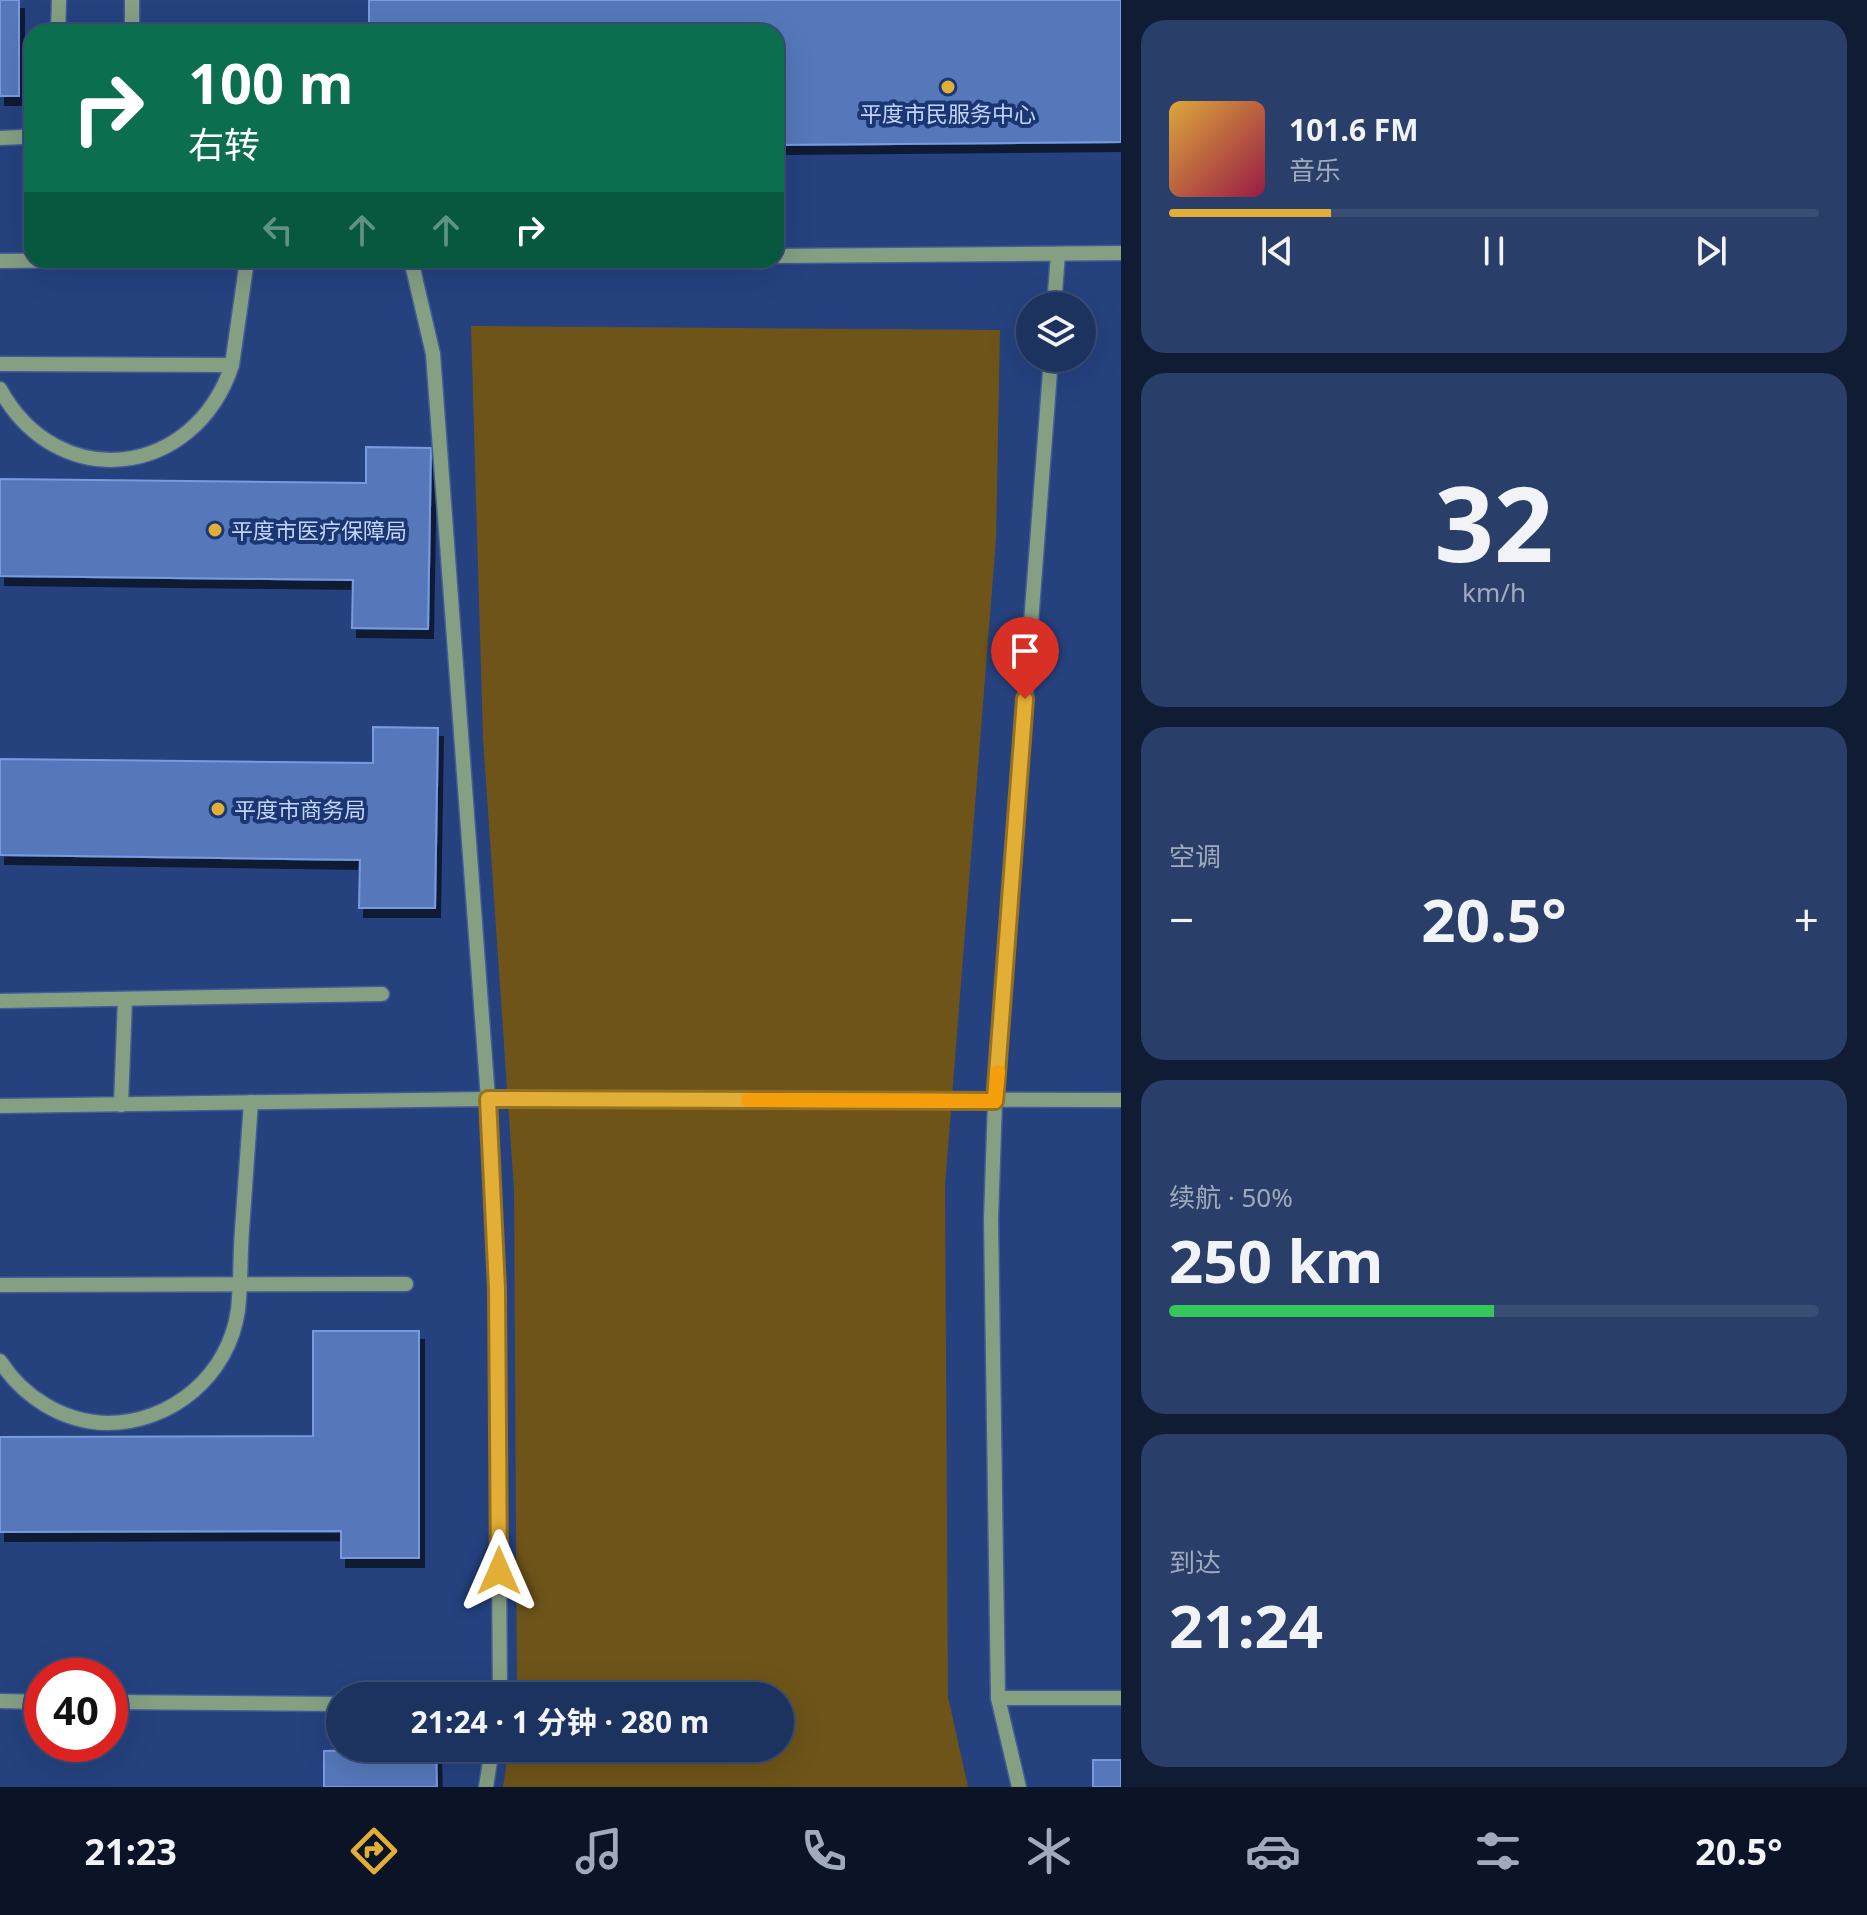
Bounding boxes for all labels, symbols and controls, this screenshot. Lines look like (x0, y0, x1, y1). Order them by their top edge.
text: 100 m (188, 44, 353, 120)
icon: right (56, 56, 160, 160)
marker: 平度市民服务中心 (939, 78, 957, 96)
place label: 平度市民服务中心 (860, 98, 1036, 128)
text: 101.6 FM (1289, 109, 1419, 150)
text: 右转 (188, 120, 260, 169)
text: 音乐 (1289, 152, 1341, 188)
icon: left (256, 208, 300, 252)
icon: ahead (340, 208, 384, 252)
icon: ahead (424, 208, 468, 252)
icon: right (508, 208, 552, 252)
icon: previous (1255, 229, 1299, 273)
icon: pause (1472, 229, 1516, 273)
icon: next (1689, 229, 1733, 273)
map controls (1016, 292, 1096, 372)
button: layers (1016, 292, 1096, 372)
text: 32 (1435, 451, 1553, 592)
place label: 平度市医疗保障局 (231, 515, 407, 545)
marker: 平度市医疗保障局 (206, 521, 224, 539)
text: km/h (1462, 574, 1526, 610)
pin (991, 617, 1059, 699)
icon: arrive (1003, 629, 1047, 673)
place label: 平度市商务局 (234, 794, 366, 824)
marker: 平度市商务局 (209, 800, 227, 818)
text: 空调 (1169, 838, 1221, 874)
text: 20.5° (1421, 878, 1567, 960)
text: − (1169, 889, 1194, 949)
text: + (1794, 889, 1819, 949)
text: 续航 · 50% (1169, 1179, 1293, 1215)
text: 250 km (1169, 1219, 1383, 1301)
position arrow (457, 1529, 541, 1613)
text: 到达 (1169, 1544, 1221, 1580)
text: 21:24 (1169, 1584, 1323, 1666)
speed limit sign: 40 (24, 1658, 128, 1762)
text: 21:24 · 1 分钟 · 280 m (411, 1701, 709, 1742)
icon: directions (346, 1823, 402, 1879)
icon: music (571, 1823, 627, 1879)
icon: phone (796, 1823, 852, 1879)
icon: climate (1021, 1823, 1077, 1879)
icon: car (1245, 1823, 1301, 1879)
icon: filters (1470, 1823, 1526, 1879)
text: 21:23 (84, 1827, 177, 1876)
text: 20.5° (1695, 1827, 1782, 1876)

